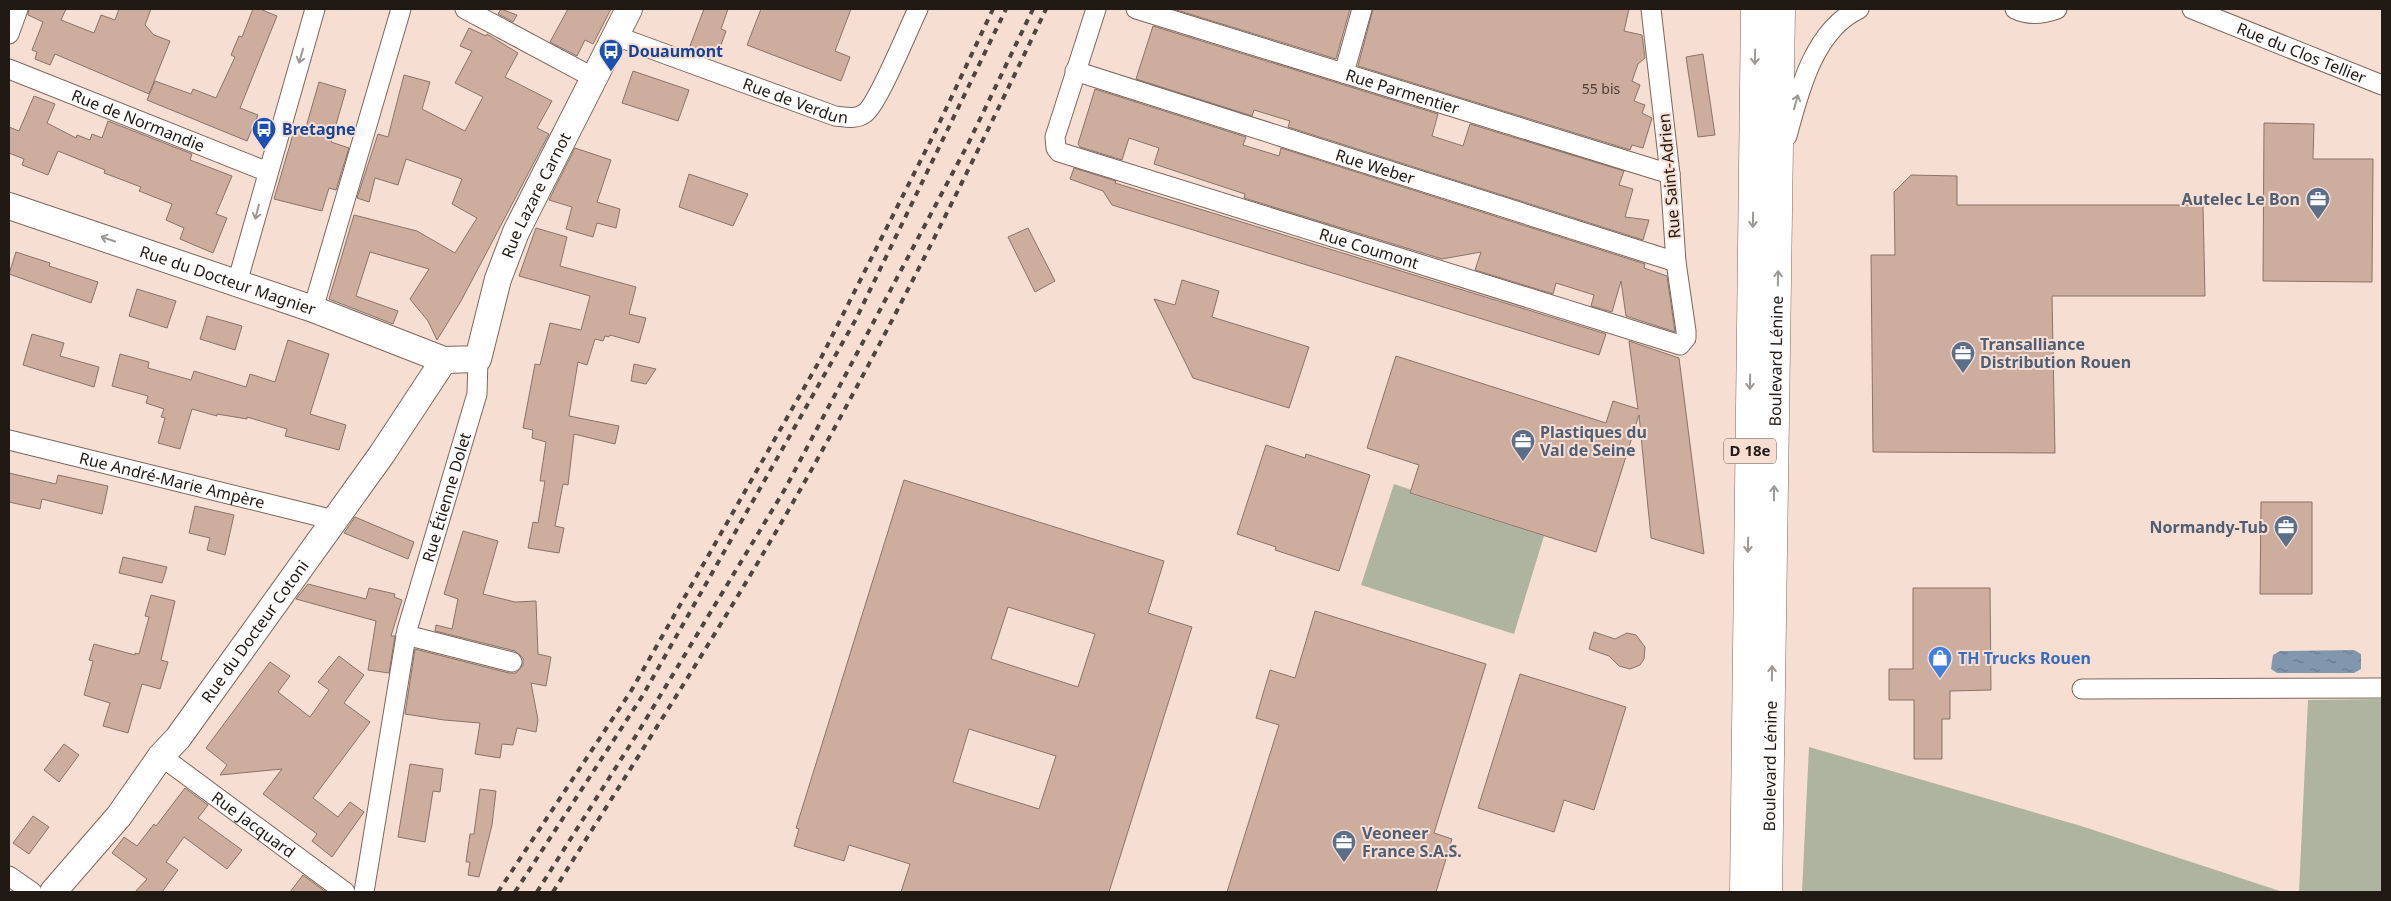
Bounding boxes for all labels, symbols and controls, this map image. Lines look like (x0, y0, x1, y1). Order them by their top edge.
street label: Rue du Clos Tellier (2234, 17, 2370, 89)
bus stop icon: Douaumont (598, 38, 624, 72)
place label: Douaumont (628, 40, 723, 62)
one-way arrow (296, 47, 306, 63)
one-way arrow (1750, 49, 1759, 65)
street label: Rue Parmentier (1343, 63, 1462, 119)
street label: Rue de Verdun (740, 72, 849, 128)
house number: 55 bis (1582, 79, 1621, 98)
street label: Rue de Normandie (68, 84, 208, 157)
one-way arrow (1792, 94, 1801, 110)
street label: Rue Saint-Adrien (1653, 113, 1685, 239)
bus stop icon: Bretagne (251, 116, 277, 150)
place label: Bretagne (282, 118, 356, 140)
street label: Rue Lazare Carnot (496, 128, 576, 261)
street label: Rue Weber (1333, 143, 1418, 189)
office icon: Autelec Le Bon (2305, 186, 2331, 220)
place label: Autelec Le Bon (2182, 188, 2300, 210)
one-way arrow (252, 203, 261, 219)
one-way arrow (1748, 212, 1757, 228)
street label: Rue Coumont (1316, 223, 1422, 274)
one-way arrow (100, 234, 116, 244)
street label: Rue du Docteur Magnier (137, 240, 319, 320)
one-way arrow (1773, 270, 1783, 286)
street label: Boulevard Lénine (1764, 296, 1788, 427)
place label: Transalliance Distribution Rouen (1980, 333, 2131, 373)
office icon: Transalliance Distribution Rouen (1950, 340, 1976, 374)
one-way arrow (1746, 374, 1755, 390)
place label: Plastiques du Val de Seine (1540, 421, 1647, 461)
office icon: Plastiques du Val de Seine (1510, 428, 1536, 462)
street label: Rue Étienne Dolet (417, 430, 476, 565)
road number: D 18e (1724, 438, 1776, 464)
street label: Rue André-Marie Ampère (77, 447, 267, 514)
one-way arrow (1770, 485, 1779, 501)
office icon: Normandy-Tub (2273, 514, 2299, 548)
place label: Normandy-Tub (2150, 516, 2268, 538)
one-way arrow (1744, 537, 1753, 553)
street label: Rue du Docteur Cotoni (196, 556, 313, 707)
shop icon: TH Trucks Rouen (1927, 645, 1953, 679)
place label: TH Trucks Rouen (1958, 647, 2091, 669)
one-way arrow (1767, 665, 1777, 682)
street label: Boulevard Lénine (1758, 701, 1782, 831)
street label: Rue Jacquard (207, 786, 300, 863)
place label: Veoneer France S.A.S. (1362, 822, 1462, 862)
office icon: Veoneer France S.A.S. (1331, 829, 1357, 863)

